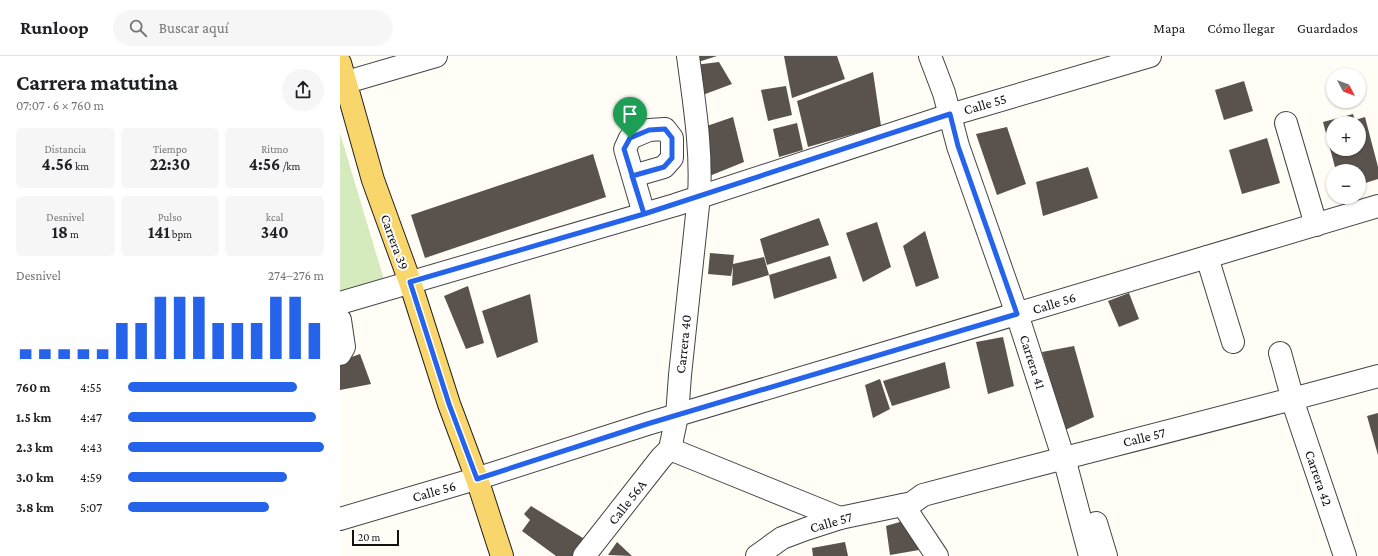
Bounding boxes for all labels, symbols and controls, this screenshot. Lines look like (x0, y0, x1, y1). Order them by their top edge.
search box (113, 10, 393, 46)
text: Runloop (20, 17, 89, 38)
icon: search (127, 17, 149, 39)
text: Buscar aquí (159, 20, 229, 36)
text: Mapa (1153, 20, 1185, 36)
text: Cómo llegar (1207, 20, 1275, 36)
text: Guardados (1297, 20, 1358, 36)
north arrow (1326, 68, 1366, 108)
map controls (1326, 68, 1366, 204)
button: share (282, 69, 324, 111)
text: Carrera matutina (16, 70, 178, 95)
street label: Calle 55 (962, 90, 1008, 118)
pin (613, 97, 647, 138)
text: 07:07 · 6 × 760 m (16, 98, 104, 113)
icon: arrive (619, 103, 641, 125)
button: + (1326, 116, 1366, 156)
text: Distancia (45, 143, 86, 155)
text: Tiempo (153, 143, 187, 155)
text: Ritmo (261, 143, 288, 155)
text: 4.56 (41, 155, 73, 174)
text: 22:30 (150, 155, 190, 174)
text: 4:56 (249, 155, 280, 174)
text: km (73, 160, 89, 172)
text: /km (280, 160, 300, 172)
button: − (1326, 164, 1366, 204)
text: Desnivel (46, 211, 84, 223)
text: Pulso (158, 211, 182, 223)
text: kcal (266, 211, 284, 223)
street label: Carrera 39 (378, 212, 412, 272)
text: 18 (52, 223, 68, 242)
text: 141 (148, 223, 170, 242)
text: 340 (261, 223, 289, 242)
text: m (68, 228, 79, 240)
text: bpm (170, 228, 192, 240)
text: Desnivel (16, 268, 61, 283)
text: 274–276 m (268, 268, 324, 283)
street label: Calle 56 (1030, 289, 1078, 317)
street label: Carrera 40 (672, 314, 694, 374)
street label: Carrera 41 (1017, 333, 1049, 391)
text: 760 m (16, 380, 51, 395)
text: 4:55 (80, 380, 102, 395)
text: 1.5 km (16, 410, 51, 425)
text: 4:47 (80, 410, 102, 425)
street label: Calle 57 (1121, 424, 1168, 450)
text: 2.3 km (16, 440, 53, 455)
text: 4:43 (80, 440, 102, 455)
street label: Carrera 42 (1302, 448, 1336, 508)
text: 3.0 km (16, 470, 54, 485)
text: 4:59 (80, 470, 102, 485)
street label: Calle 56A (605, 476, 649, 528)
street label: Calle 56 (410, 477, 458, 505)
text: 3.8 km (16, 500, 54, 515)
text: 5:07 (80, 500, 102, 515)
street label: Calle 57 (808, 508, 855, 536)
scale bar (352, 528, 399, 547)
text: 20 m (358, 531, 380, 543)

